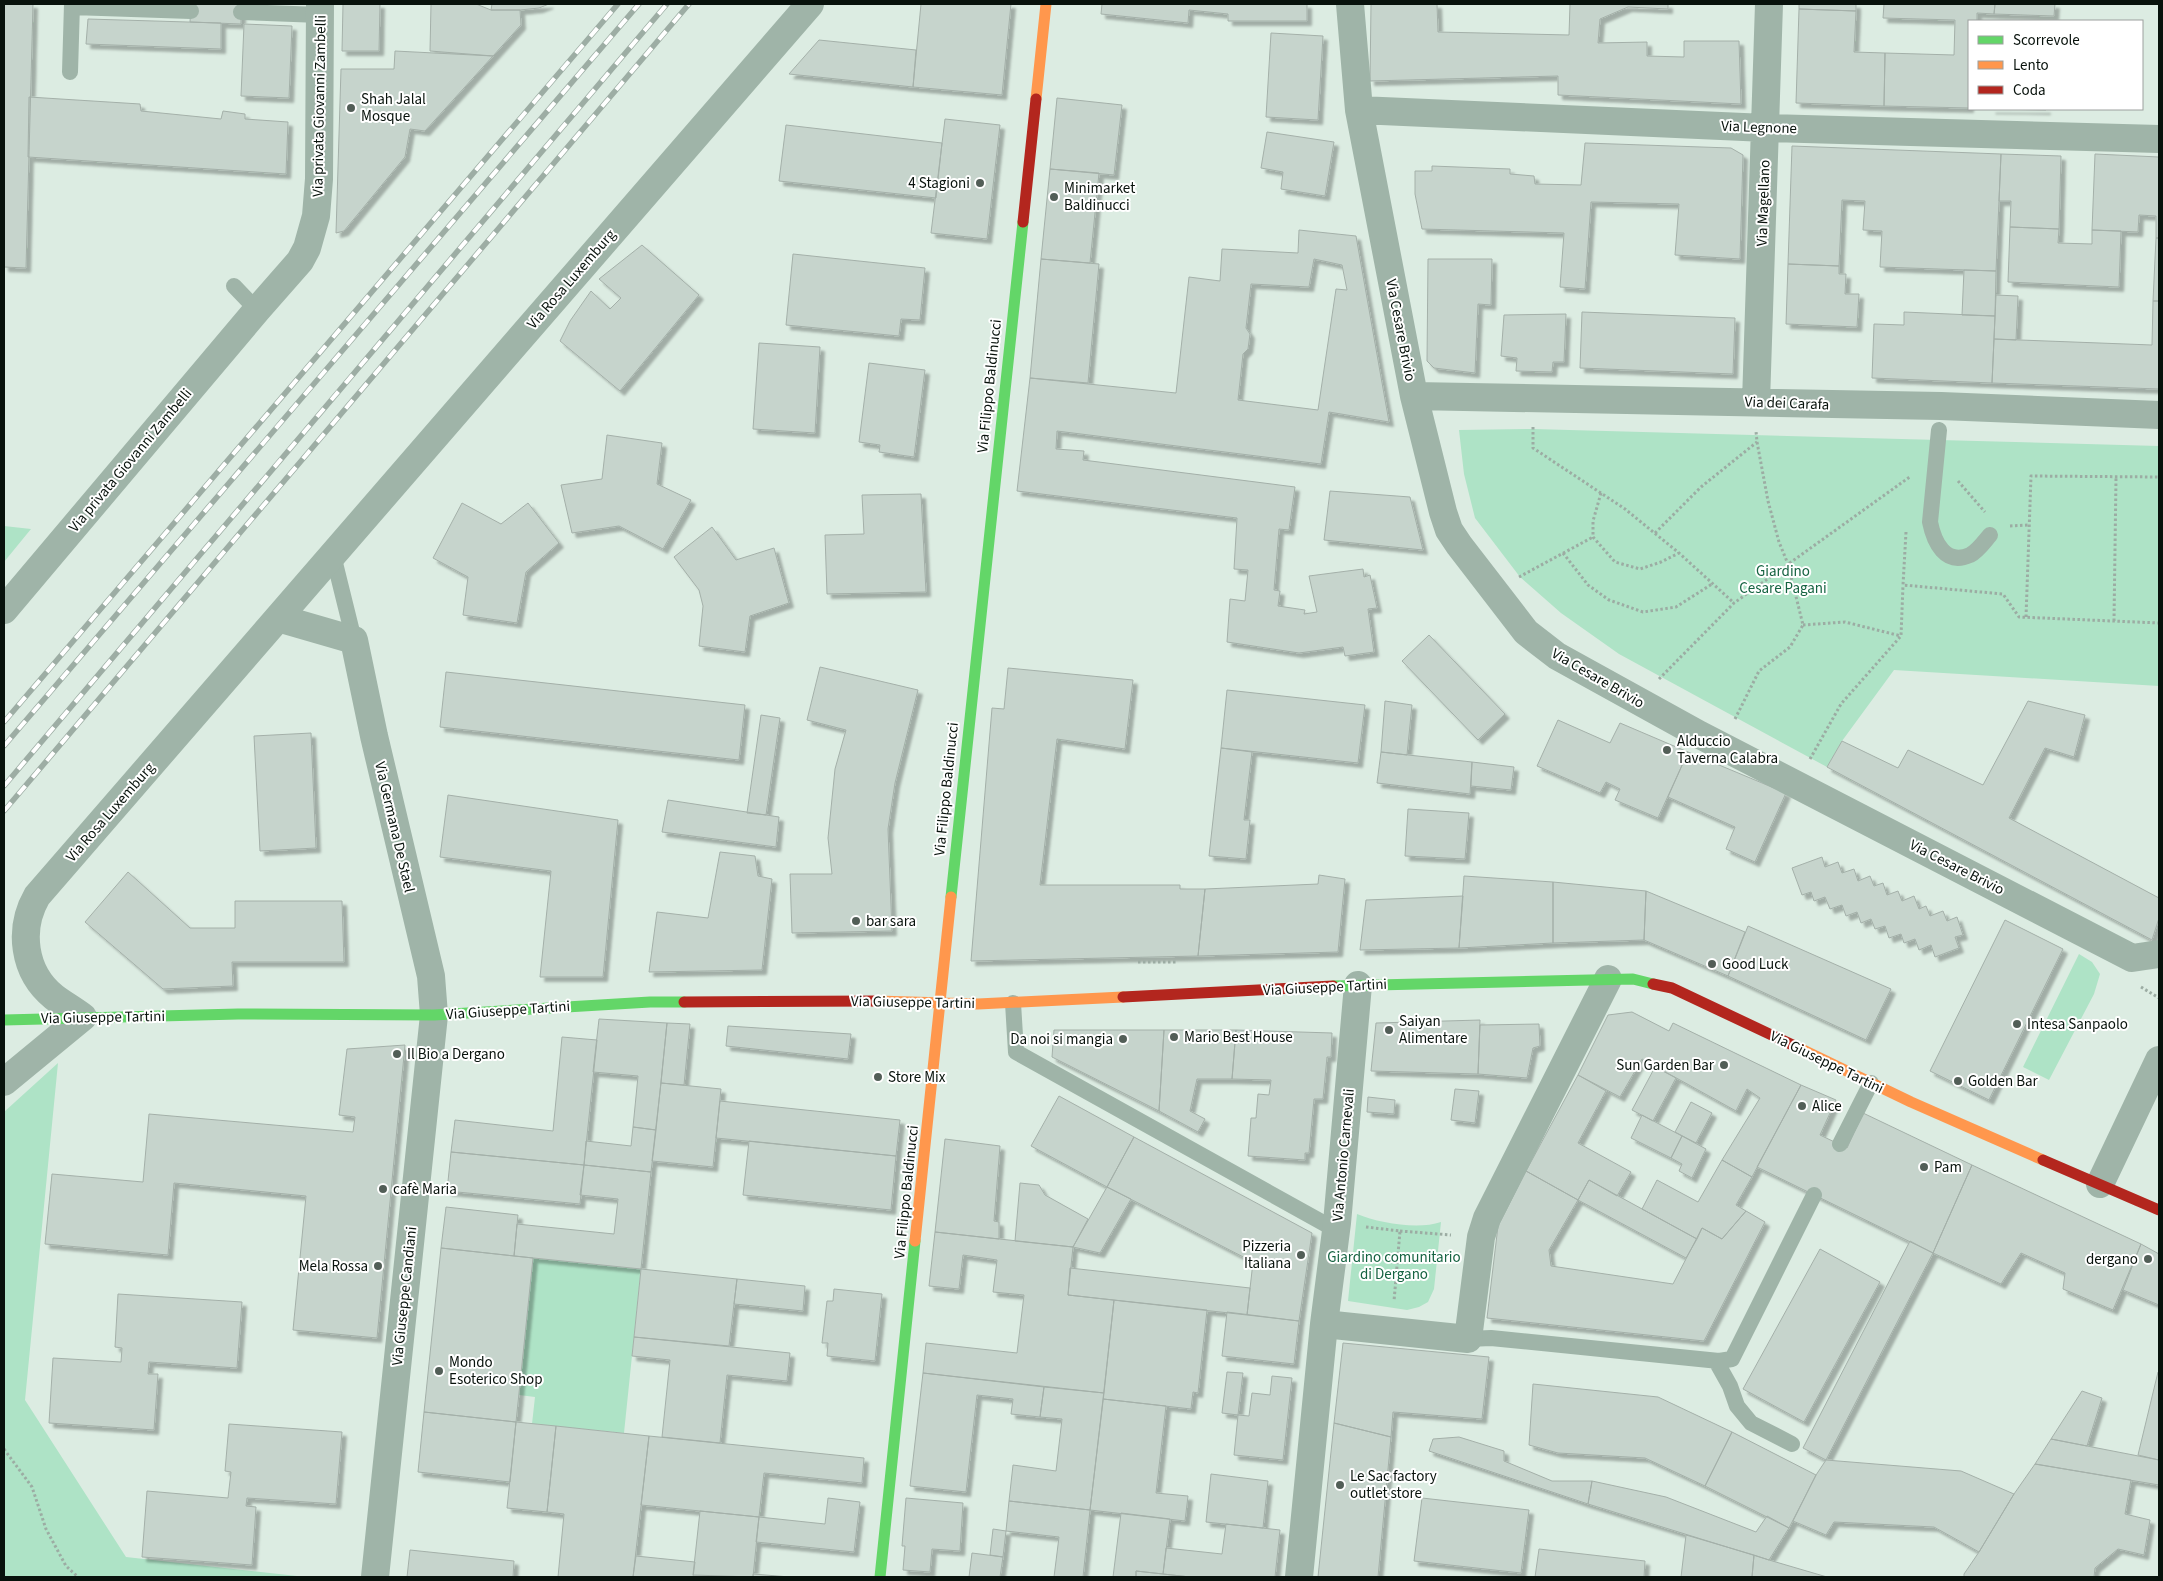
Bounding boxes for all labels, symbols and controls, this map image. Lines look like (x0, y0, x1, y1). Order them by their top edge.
street label: Via privata Giovanni Zambelli (307, 15, 332, 197)
legend (1968, 20, 2143, 110)
text: Scorrevole (2013, 30, 2080, 51)
text: Lento (2013, 55, 2049, 76)
text: Coda (2013, 80, 2046, 101)
place label: Shah Jalal Mosque (361, 89, 426, 127)
marker: Shah Jalal Mosque (345, 102, 357, 114)
street label: Via Legnone (1721, 116, 1797, 139)
street label: Via Magellano (1751, 159, 1776, 247)
place label: 4 Stagioni (908, 173, 970, 194)
marker: 4 Stagioni (974, 177, 986, 189)
place label: Minimarket Baldinucci (1064, 178, 1135, 216)
marker: Minimarket Baldinucci (1048, 191, 1060, 203)
street label: Via Rosa Luxemburg (522, 225, 621, 334)
street label: Via Cesare Brivio (1380, 277, 1421, 383)
street label: Via Filippo Baldinucci (972, 318, 1007, 454)
street label: Via privata Giovanni Zambelli (64, 384, 197, 537)
street label: Via dei Carafa (1744, 392, 1830, 415)
park label: Giardino Cesare Pagani (1739, 561, 1827, 599)
street label: Via Cesare Brivio (1548, 643, 1648, 713)
street label: Via Filippo Baldinucci (929, 721, 964, 857)
place label: Alduccio Taverna Calabra (1677, 731, 1778, 769)
marker: Alduccio Taverna Calabra (1661, 744, 1673, 756)
street label: Via Rosa Luxemburg (61, 758, 160, 867)
street label: Via Germana De Stael (369, 760, 420, 895)
street label: Via Cesare Brivio (1906, 835, 2008, 900)
place label: bar sara (866, 911, 916, 932)
marker: bar sara (850, 915, 862, 927)
place label: Good Luck (1722, 954, 1789, 975)
marker: Good Luck (1706, 958, 1718, 970)
street label: Via Giuseppe Tartini (1262, 974, 1388, 1001)
street label: Via Giuseppe Tartini (851, 991, 975, 1014)
street label: Via Giuseppe Tartini (445, 996, 571, 1025)
street label: Via Giuseppe Tartini (41, 1006, 165, 1029)
place label: Saiyan Alimentare (1399, 1011, 1468, 1049)
place label: Intesa Sanpaolo (2027, 1014, 2128, 1035)
marker: Intesa Sanpaolo (2011, 1018, 2023, 1030)
marker: Saiyan Alimentare (1383, 1024, 1395, 1036)
street label: Via Giuseppe Tartini (1766, 1026, 1887, 1099)
place label: Mario Best House (1184, 1027, 1293, 1048)
place label: Da noi si mangia (1010, 1029, 1113, 1050)
marker: Mario Best House (1168, 1031, 1180, 1043)
marker: Da noi si mangia (1117, 1033, 1129, 1045)
place label: Il Bio a Dergano (407, 1044, 505, 1065)
marker: Il Bio a Dergano (391, 1048, 403, 1060)
place label: Sun Garden Bar (1616, 1055, 1715, 1076)
marker: Sun Garden Bar (1718, 1059, 1730, 1071)
place label: Store Mix (888, 1067, 946, 1088)
marker: Store Mix (872, 1071, 884, 1083)
place label: Golden Bar (1968, 1071, 2039, 1092)
marker: Golden Bar (1952, 1075, 1964, 1087)
street label: Via Antonio Carnevali (1327, 1088, 1360, 1222)
place label: Alice (1812, 1096, 1842, 1117)
marker: Alice (1796, 1100, 1808, 1112)
street label: Via Filippo Baldinucci (889, 1124, 924, 1260)
place label: Pam (1934, 1157, 1962, 1178)
marker: Pam (1918, 1161, 1930, 1173)
place label: cafè Maria (393, 1179, 457, 1200)
marker: cafè Maria (377, 1183, 389, 1195)
street label: Via Giuseppe Candiani (387, 1225, 422, 1367)
place label: Pizzeria Italiana (1242, 1236, 1291, 1274)
park label: Giardino comunitario di Dergano (1327, 1247, 1461, 1285)
marker: Pizzeria Italiana (1295, 1249, 1307, 1261)
place label: dergano (2086, 1249, 2138, 1270)
marker: dergano (2142, 1253, 2154, 1265)
place label: Mela Rossa (299, 1256, 368, 1277)
marker: Mela Rossa (372, 1260, 384, 1272)
place label: Mondo Esoterico Shop (449, 1352, 543, 1390)
marker: Mondo Esoterico Shop (433, 1365, 445, 1377)
place label: Le Sac factory outlet store (1350, 1466, 1437, 1504)
marker: Le Sac factory outlet store (1334, 1479, 1346, 1491)

